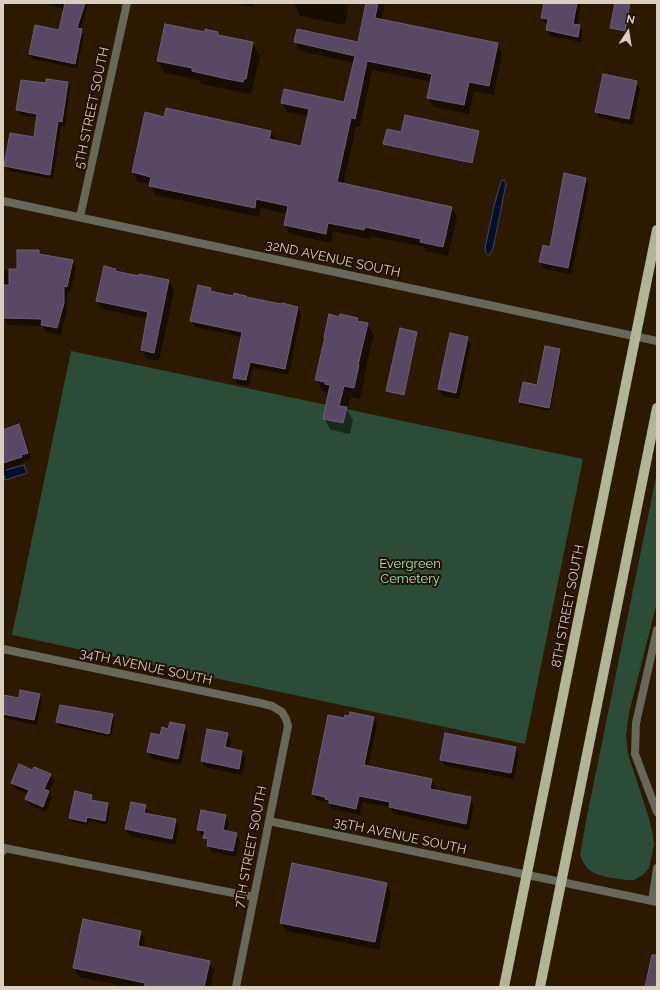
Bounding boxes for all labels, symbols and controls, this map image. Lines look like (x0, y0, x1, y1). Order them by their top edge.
north arrow (608, 12, 648, 52)
text: N (625, 13, 636, 27)
street label: 5TH STREET SOUTH (71, 46, 113, 170)
street label: 32ND AVENUE SOUTH (264, 237, 402, 281)
street label: 8TH STREET SOUTH (548, 543, 588, 669)
park label: Evergreen Cemetery (379, 556, 441, 587)
street label: 34TH AVENUE SOUTH (78, 645, 214, 689)
street label: 7TH STREET SOUTH (232, 785, 270, 909)
street label: 35TH AVENUE SOUTH (332, 814, 468, 858)

